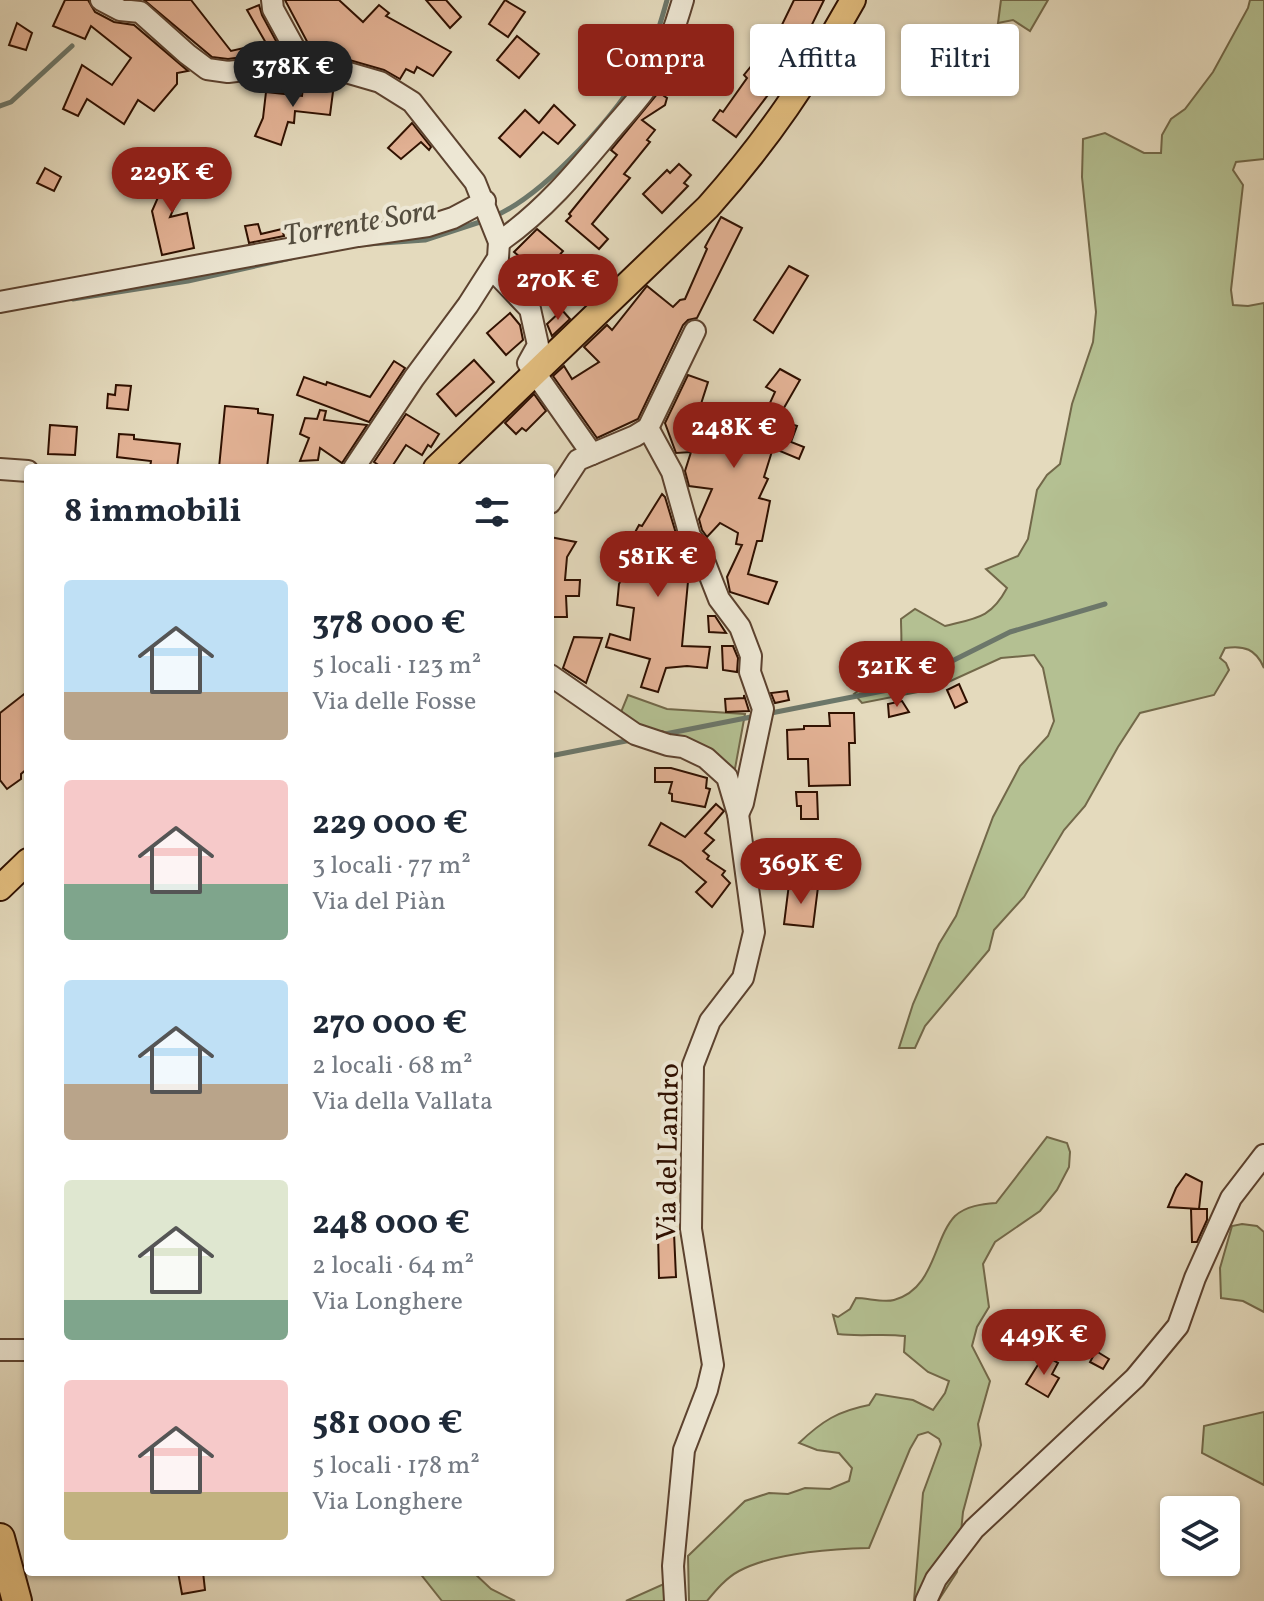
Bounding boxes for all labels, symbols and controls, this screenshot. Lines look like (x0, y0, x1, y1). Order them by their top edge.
chip: Compra (578, 24, 734, 96)
chip: Affitta (750, 24, 885, 96)
chip: Filtri (901, 24, 1019, 96)
pin: 378K € (228, 41, 358, 109)
text: 378K € (252, 49, 334, 85)
pin: 229K € (107, 147, 237, 215)
text: 229K € (130, 155, 214, 191)
water label: Torrente Sora (280, 190, 440, 258)
pin: 270K € (493, 254, 623, 322)
text: 270K € (516, 262, 600, 298)
pin: 248K € (669, 402, 799, 470)
text: 248K € (691, 410, 777, 446)
text: 8 immobili (64, 489, 242, 536)
icon: filters (470, 490, 514, 534)
pin: 581K € (593, 531, 723, 599)
text: 581K € (618, 539, 698, 575)
text: 378 000 € (312, 601, 466, 648)
icon: home (128, 612, 224, 708)
pin: 321K € (832, 641, 962, 709)
text: 5 locali · 123 m² (312, 648, 481, 684)
text: 321K € (857, 649, 937, 685)
text: Via delle Fosse (312, 684, 476, 720)
text: 229 000 € (312, 801, 468, 848)
icon: home (128, 812, 224, 908)
pin: 369K € (736, 838, 866, 906)
text: 369K € (758, 846, 844, 882)
text: 3 locali · 77 m² (312, 848, 471, 884)
text: Via del Piàn (312, 884, 446, 920)
text: 270 000 € (312, 1001, 467, 1048)
icon: home (128, 1012, 224, 1108)
text: 2 locali · 68 m² (312, 1048, 473, 1084)
street label: Via del Landro (648, 1063, 690, 1241)
text: Via della Vallata (312, 1084, 493, 1120)
text: 248 000 € (312, 1201, 470, 1248)
icon: home (128, 1212, 224, 1308)
text: 2 locali · 64 m² (312, 1248, 474, 1284)
text: Via Longhere (312, 1284, 463, 1320)
pin: 449K € (979, 1309, 1109, 1377)
text: 449K € (1000, 1317, 1088, 1353)
text: 581 000 € (312, 1401, 463, 1448)
icon: home (128, 1412, 224, 1508)
text: 5 locali · 178 m² (312, 1448, 480, 1484)
text: Via Longhere (312, 1484, 463, 1520)
map controls (1160, 1496, 1240, 1576)
button: layers (1160, 1496, 1240, 1576)

